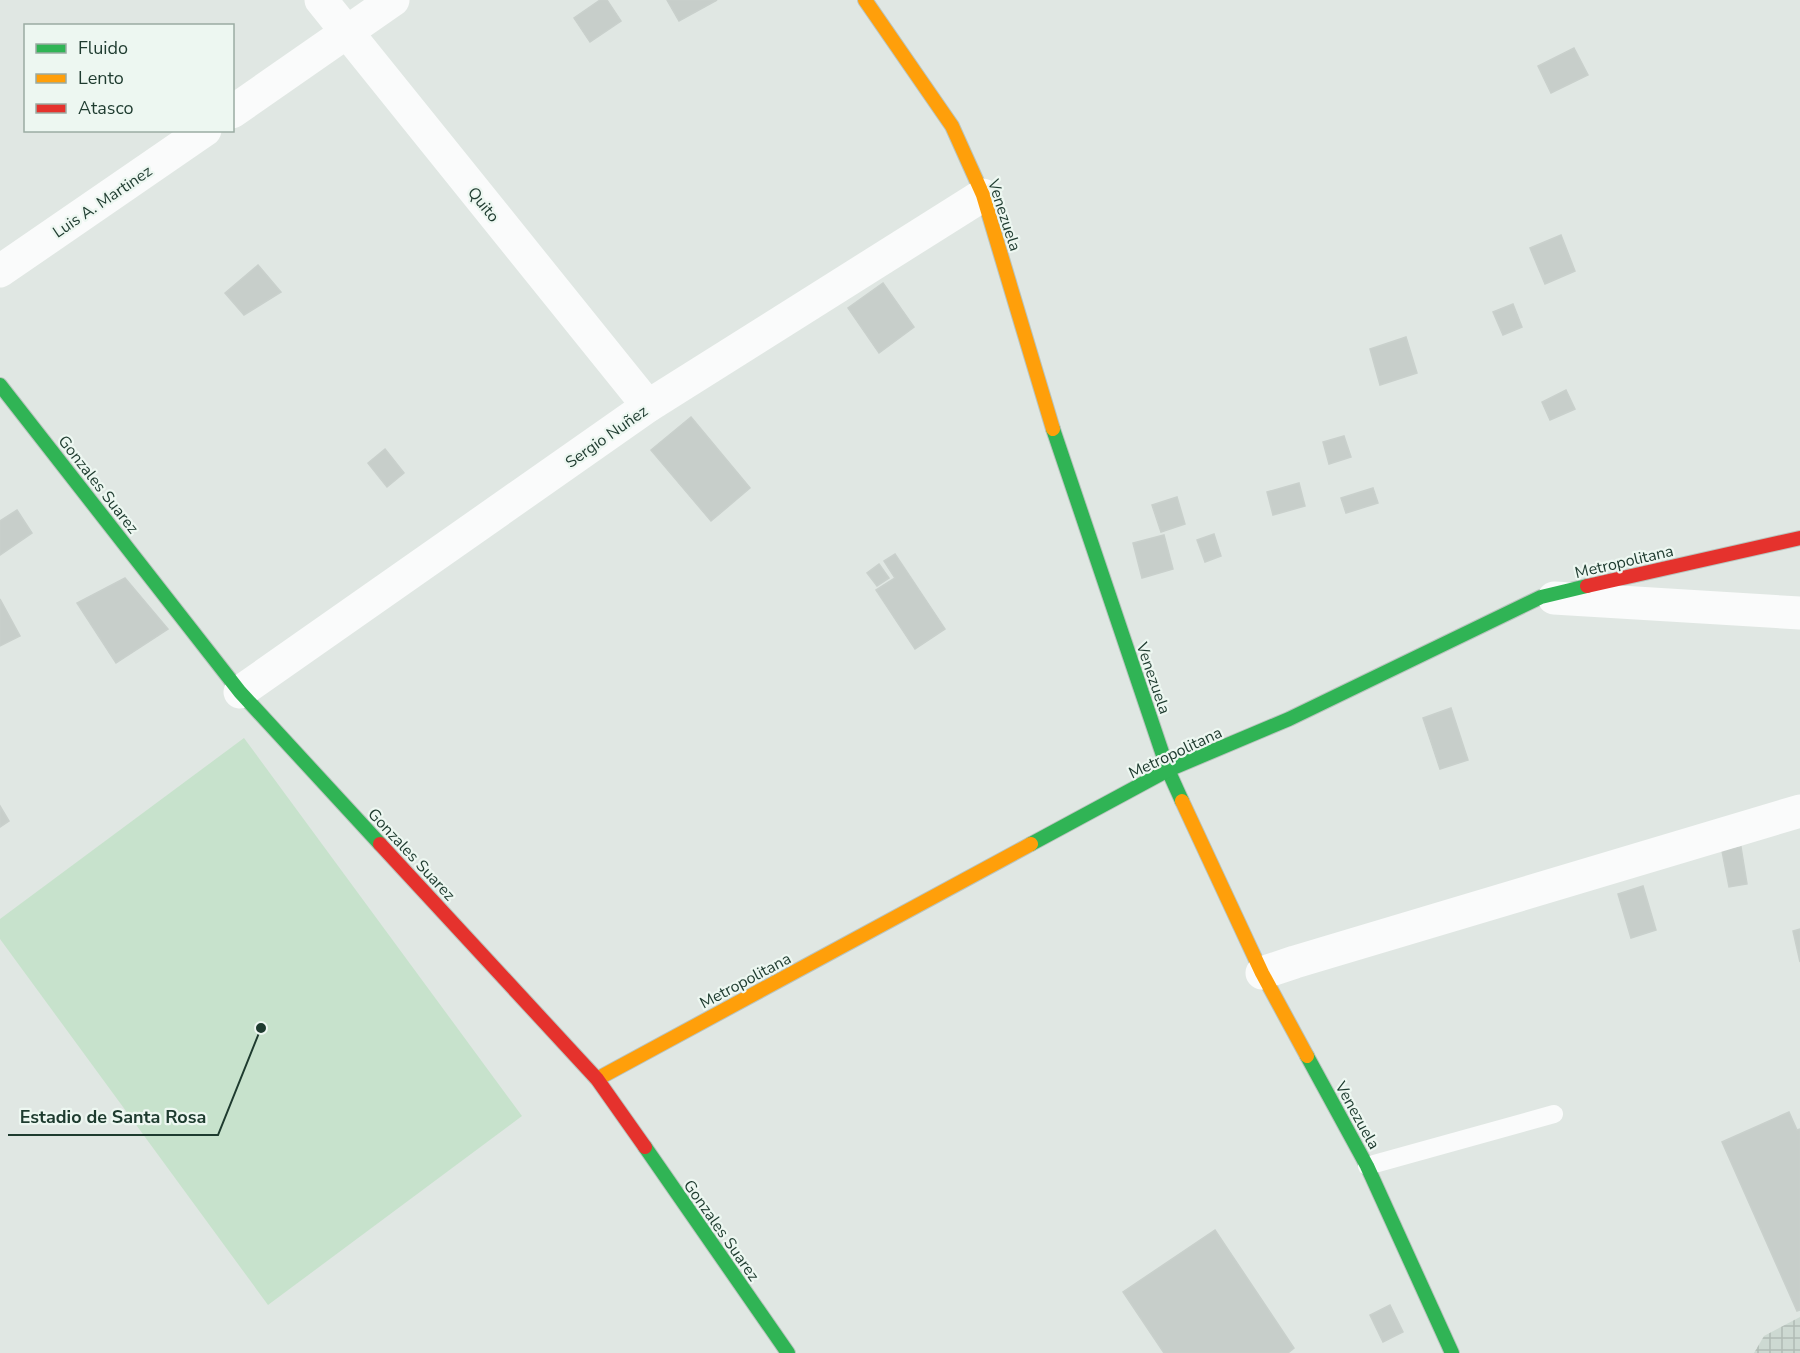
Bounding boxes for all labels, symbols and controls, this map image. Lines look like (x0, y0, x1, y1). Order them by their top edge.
legend (24, 24, 234, 132)
text: Fluido (78, 36, 128, 60)
text: Lento (78, 66, 124, 90)
text: Atasco (78, 96, 134, 120)
street label: Luis A. Martinez (49, 160, 157, 243)
street label: Venezuela (982, 176, 1026, 254)
street label: Quito (462, 182, 504, 227)
street label: Sergio Nuñez (561, 400, 652, 473)
street label: Gonzales Suarez (53, 431, 144, 538)
street label: Metropolitana (1573, 540, 1676, 584)
street label: Venezuela (1130, 639, 1176, 717)
street label: Metropolitana (1125, 722, 1226, 784)
street label: Gonzales Suarez (363, 804, 460, 906)
street label: Metropolitana (696, 948, 795, 1014)
street label: Venezuela (1329, 1077, 1385, 1153)
callout: Estadio de Santa Rosa (8, 1099, 218, 1135)
text: Estadio de Santa Rosa (20, 1105, 206, 1129)
street label: Gonzales Suarez (678, 1175, 764, 1286)

